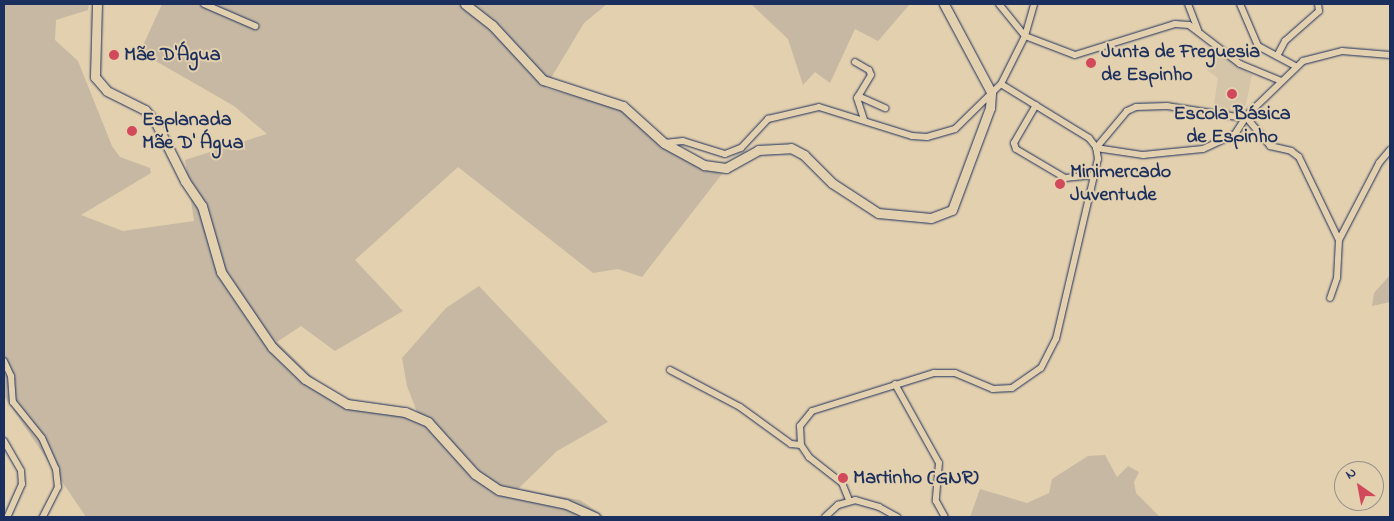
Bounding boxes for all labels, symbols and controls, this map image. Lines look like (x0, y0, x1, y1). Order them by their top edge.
place label: Junta de Freguesia de Espinho (1101, 40, 1260, 87)
place label: Mãe D'Água (124, 43, 220, 67)
marker: Mãe D'Água (108, 49, 120, 61)
marker: Junta de Freguesia de Espinho (1085, 57, 1097, 69)
marker: Escola Básica de Espinho (1226, 88, 1238, 100)
place label: Escola Básica de Espinho (1173, 102, 1291, 149)
place label: Esplanada Mãe D' Água (142, 108, 243, 155)
marker: Esplanada Mãe D' Água (126, 125, 138, 137)
place label: Minimercado Juventude (1070, 160, 1171, 207)
marker: Minimercado Juventude (1054, 178, 1066, 190)
north arrow (1334, 461, 1384, 511)
text: N (1341, 462, 1361, 485)
place label: Martinho (GNR) (853, 466, 979, 490)
marker: Martinho (GNR) (837, 472, 849, 484)

